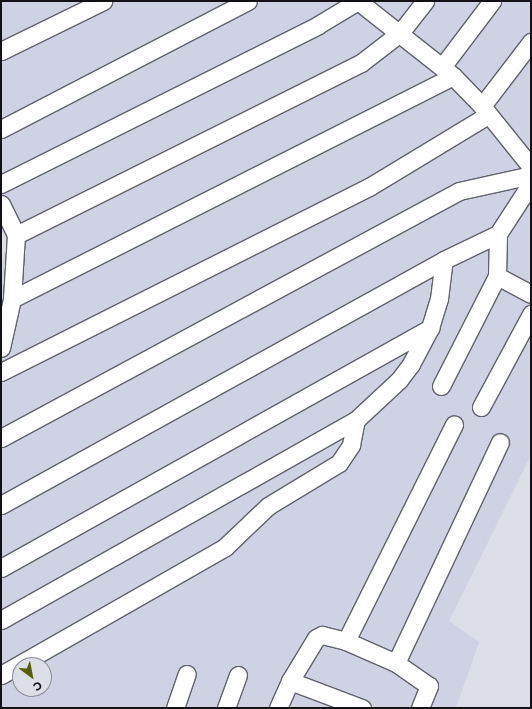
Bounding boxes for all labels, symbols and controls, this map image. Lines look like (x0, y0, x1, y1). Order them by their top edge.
north arrow (12, 657, 52, 697)
text: С (31, 678, 45, 694)

